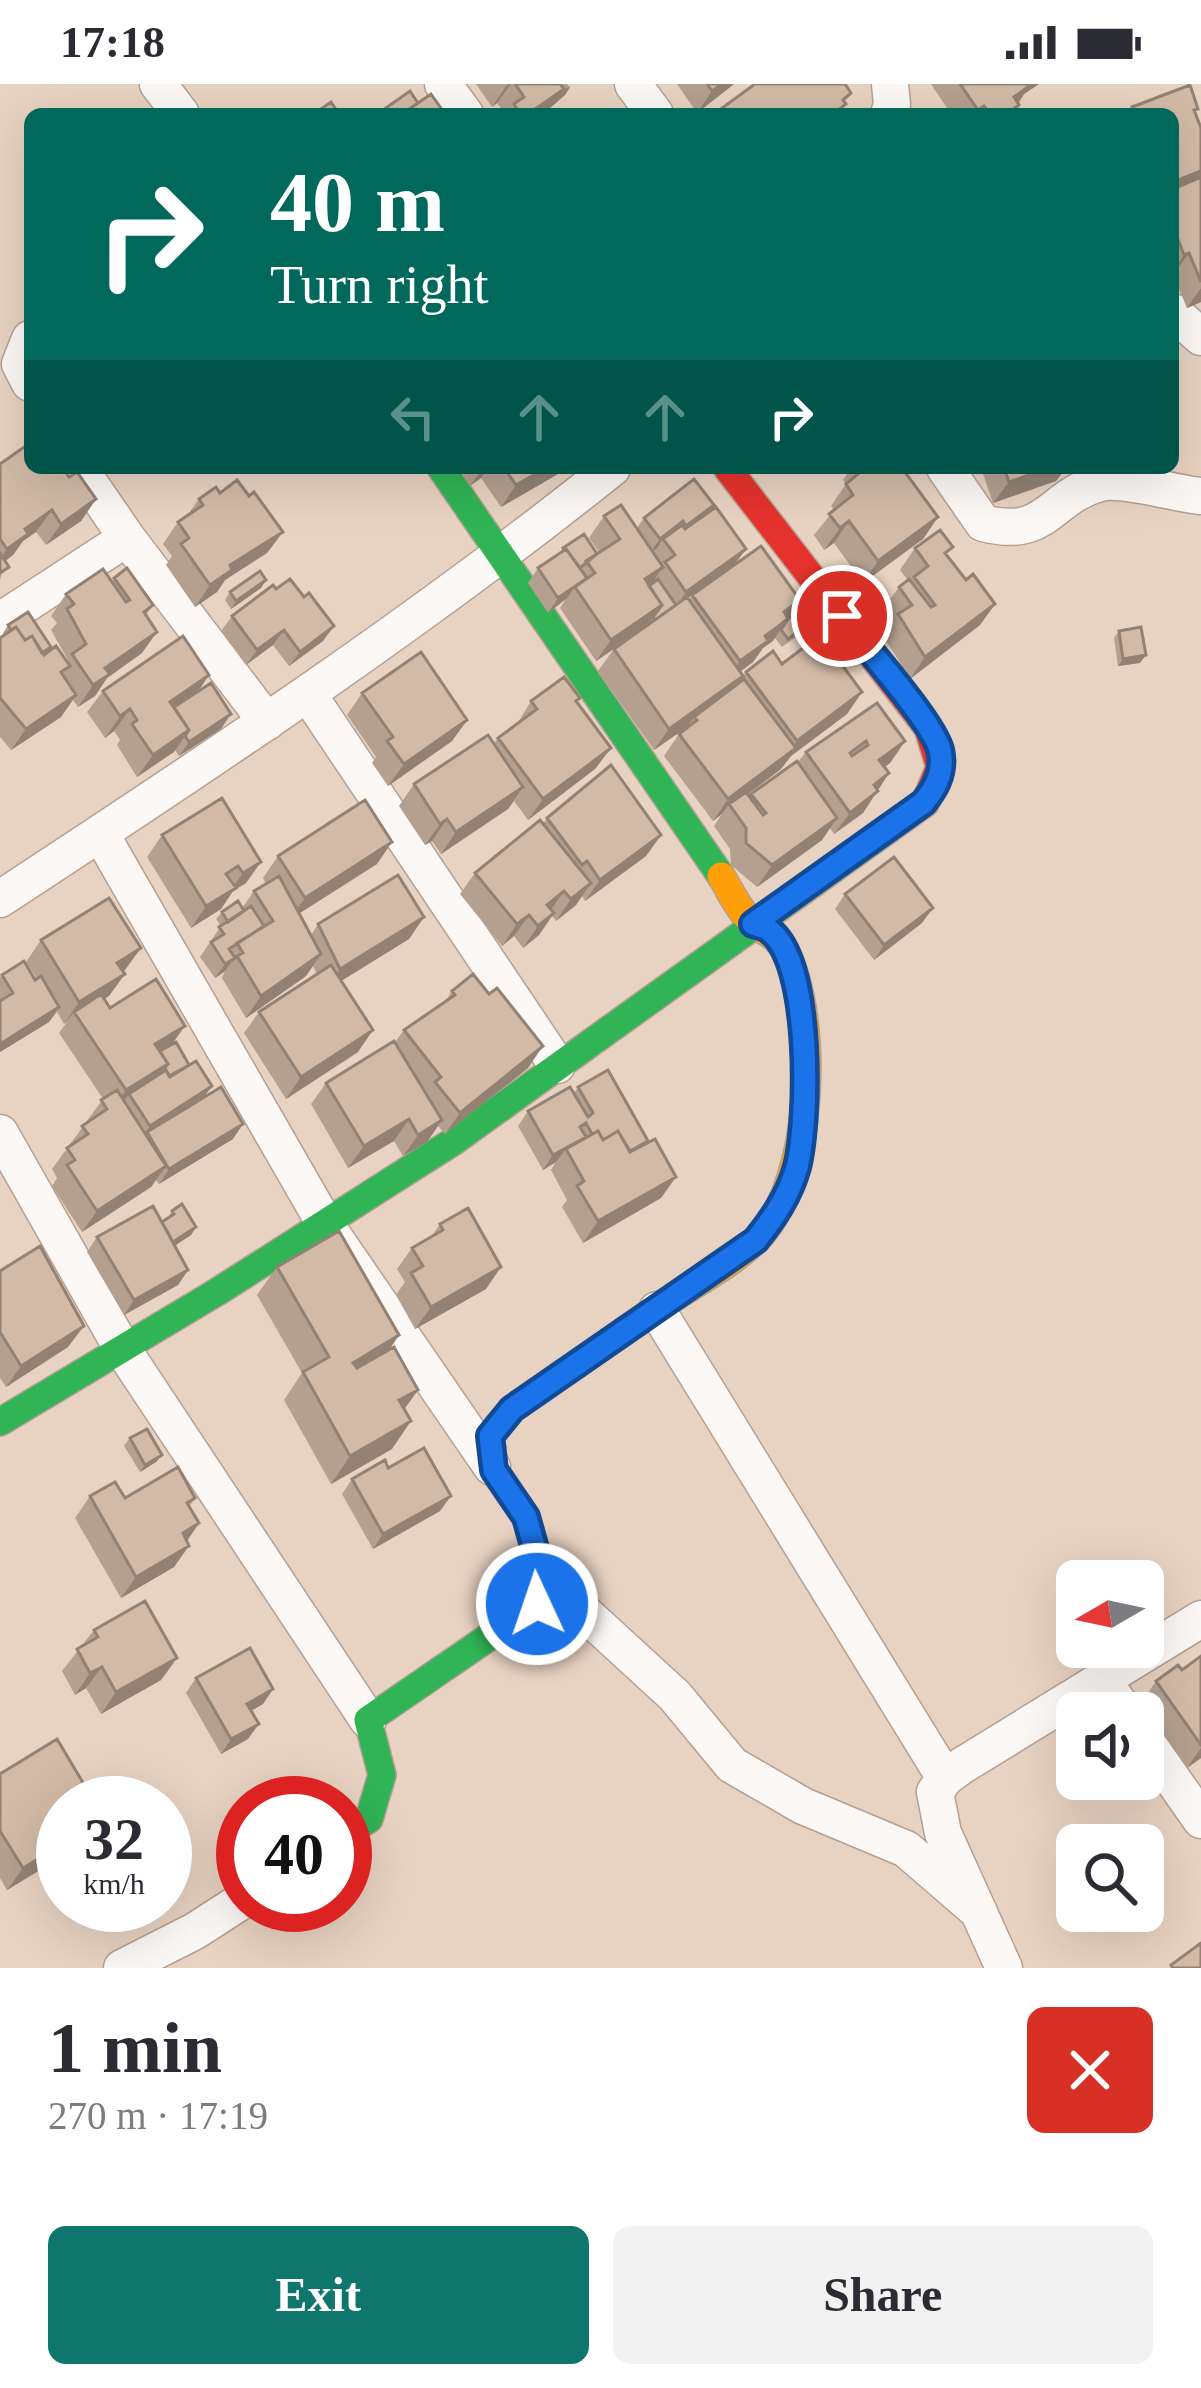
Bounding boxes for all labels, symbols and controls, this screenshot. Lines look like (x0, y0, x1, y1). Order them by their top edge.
text: 17:18 (60, 17, 165, 67)
icon: right (72, 156, 228, 312)
text: 40 m (270, 156, 445, 249)
text: Turn right (270, 255, 489, 315)
icon: left (380, 384, 446, 450)
icon: ahead (506, 384, 572, 450)
icon: ahead (632, 384, 698, 450)
icon: right (758, 384, 824, 450)
pin (791, 565, 893, 667)
icon: arrive (809, 583, 875, 649)
position arrow (474, 1541, 600, 1667)
north arrow (1056, 1560, 1164, 1668)
map controls (1056, 1560, 1164, 1932)
button: sound (1056, 1692, 1164, 1800)
speed limit sign: 40 (216, 1776, 372, 1932)
text: 32 (84, 1806, 144, 1872)
button: search (1056, 1824, 1164, 1932)
text: km/h (83, 1867, 145, 1900)
button: close (1027, 2007, 1153, 2133)
text: 1 min (48, 2008, 222, 2088)
text: 270 m · 17:19 (48, 2094, 268, 2137)
button: Exit (48, 2226, 589, 2364)
button: Share (613, 2226, 1153, 2364)

